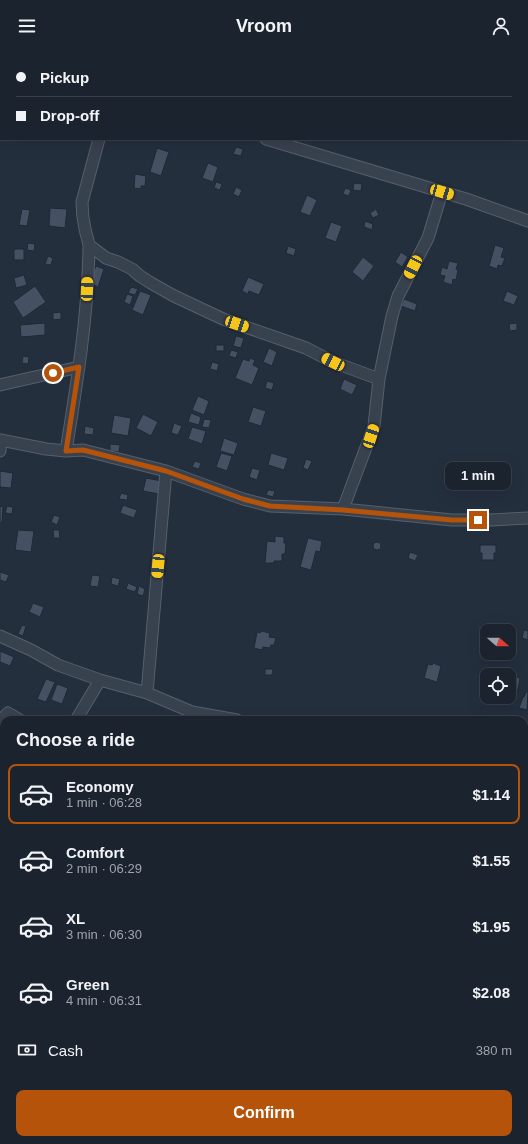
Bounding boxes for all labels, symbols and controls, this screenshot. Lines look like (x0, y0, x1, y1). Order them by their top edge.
icon: menu (16, 15, 38, 37)
icon: person (490, 15, 512, 37)
text: Vroom (236, 16, 292, 36)
text: Pickup (40, 69, 89, 86)
text: Drop-off (40, 107, 99, 124)
car (429, 183, 455, 201)
car (402, 254, 424, 280)
car (81, 277, 93, 301)
car (224, 314, 250, 334)
car (320, 351, 346, 373)
route start (44, 364, 62, 382)
car (362, 423, 380, 449)
callout: 1 min (445, 462, 511, 490)
text: 1 min (461, 468, 495, 483)
route end (469, 511, 487, 529)
car (151, 554, 165, 578)
north arrow (480, 624, 516, 660)
map controls (480, 624, 516, 704)
button: locate (480, 668, 516, 704)
text: Choose a ride (16, 730, 135, 750)
icon: car (18, 776, 54, 812)
text: Economy (66, 778, 134, 795)
text: $1.14 (472, 786, 510, 803)
text: 1 min · 06:28 (66, 795, 142, 810)
icon: car (18, 842, 54, 878)
text: Comfort (66, 844, 124, 861)
text: $1.55 (472, 852, 510, 869)
text: 2 min · 06:29 (66, 861, 142, 876)
icon: car (18, 908, 54, 944)
text: XL (66, 910, 85, 927)
text: $1.95 (472, 918, 510, 935)
text: 3 min · 06:30 (66, 927, 142, 942)
icon: car (18, 974, 54, 1010)
text: Green (66, 976, 109, 993)
text: $2.08 (472, 984, 510, 1001)
text: 4 min · 06:31 (66, 993, 142, 1008)
icon: cash (16, 1039, 38, 1061)
text: Cash (48, 1042, 83, 1059)
text: 380 m (476, 1043, 512, 1058)
button: Confirm (16, 1090, 512, 1136)

